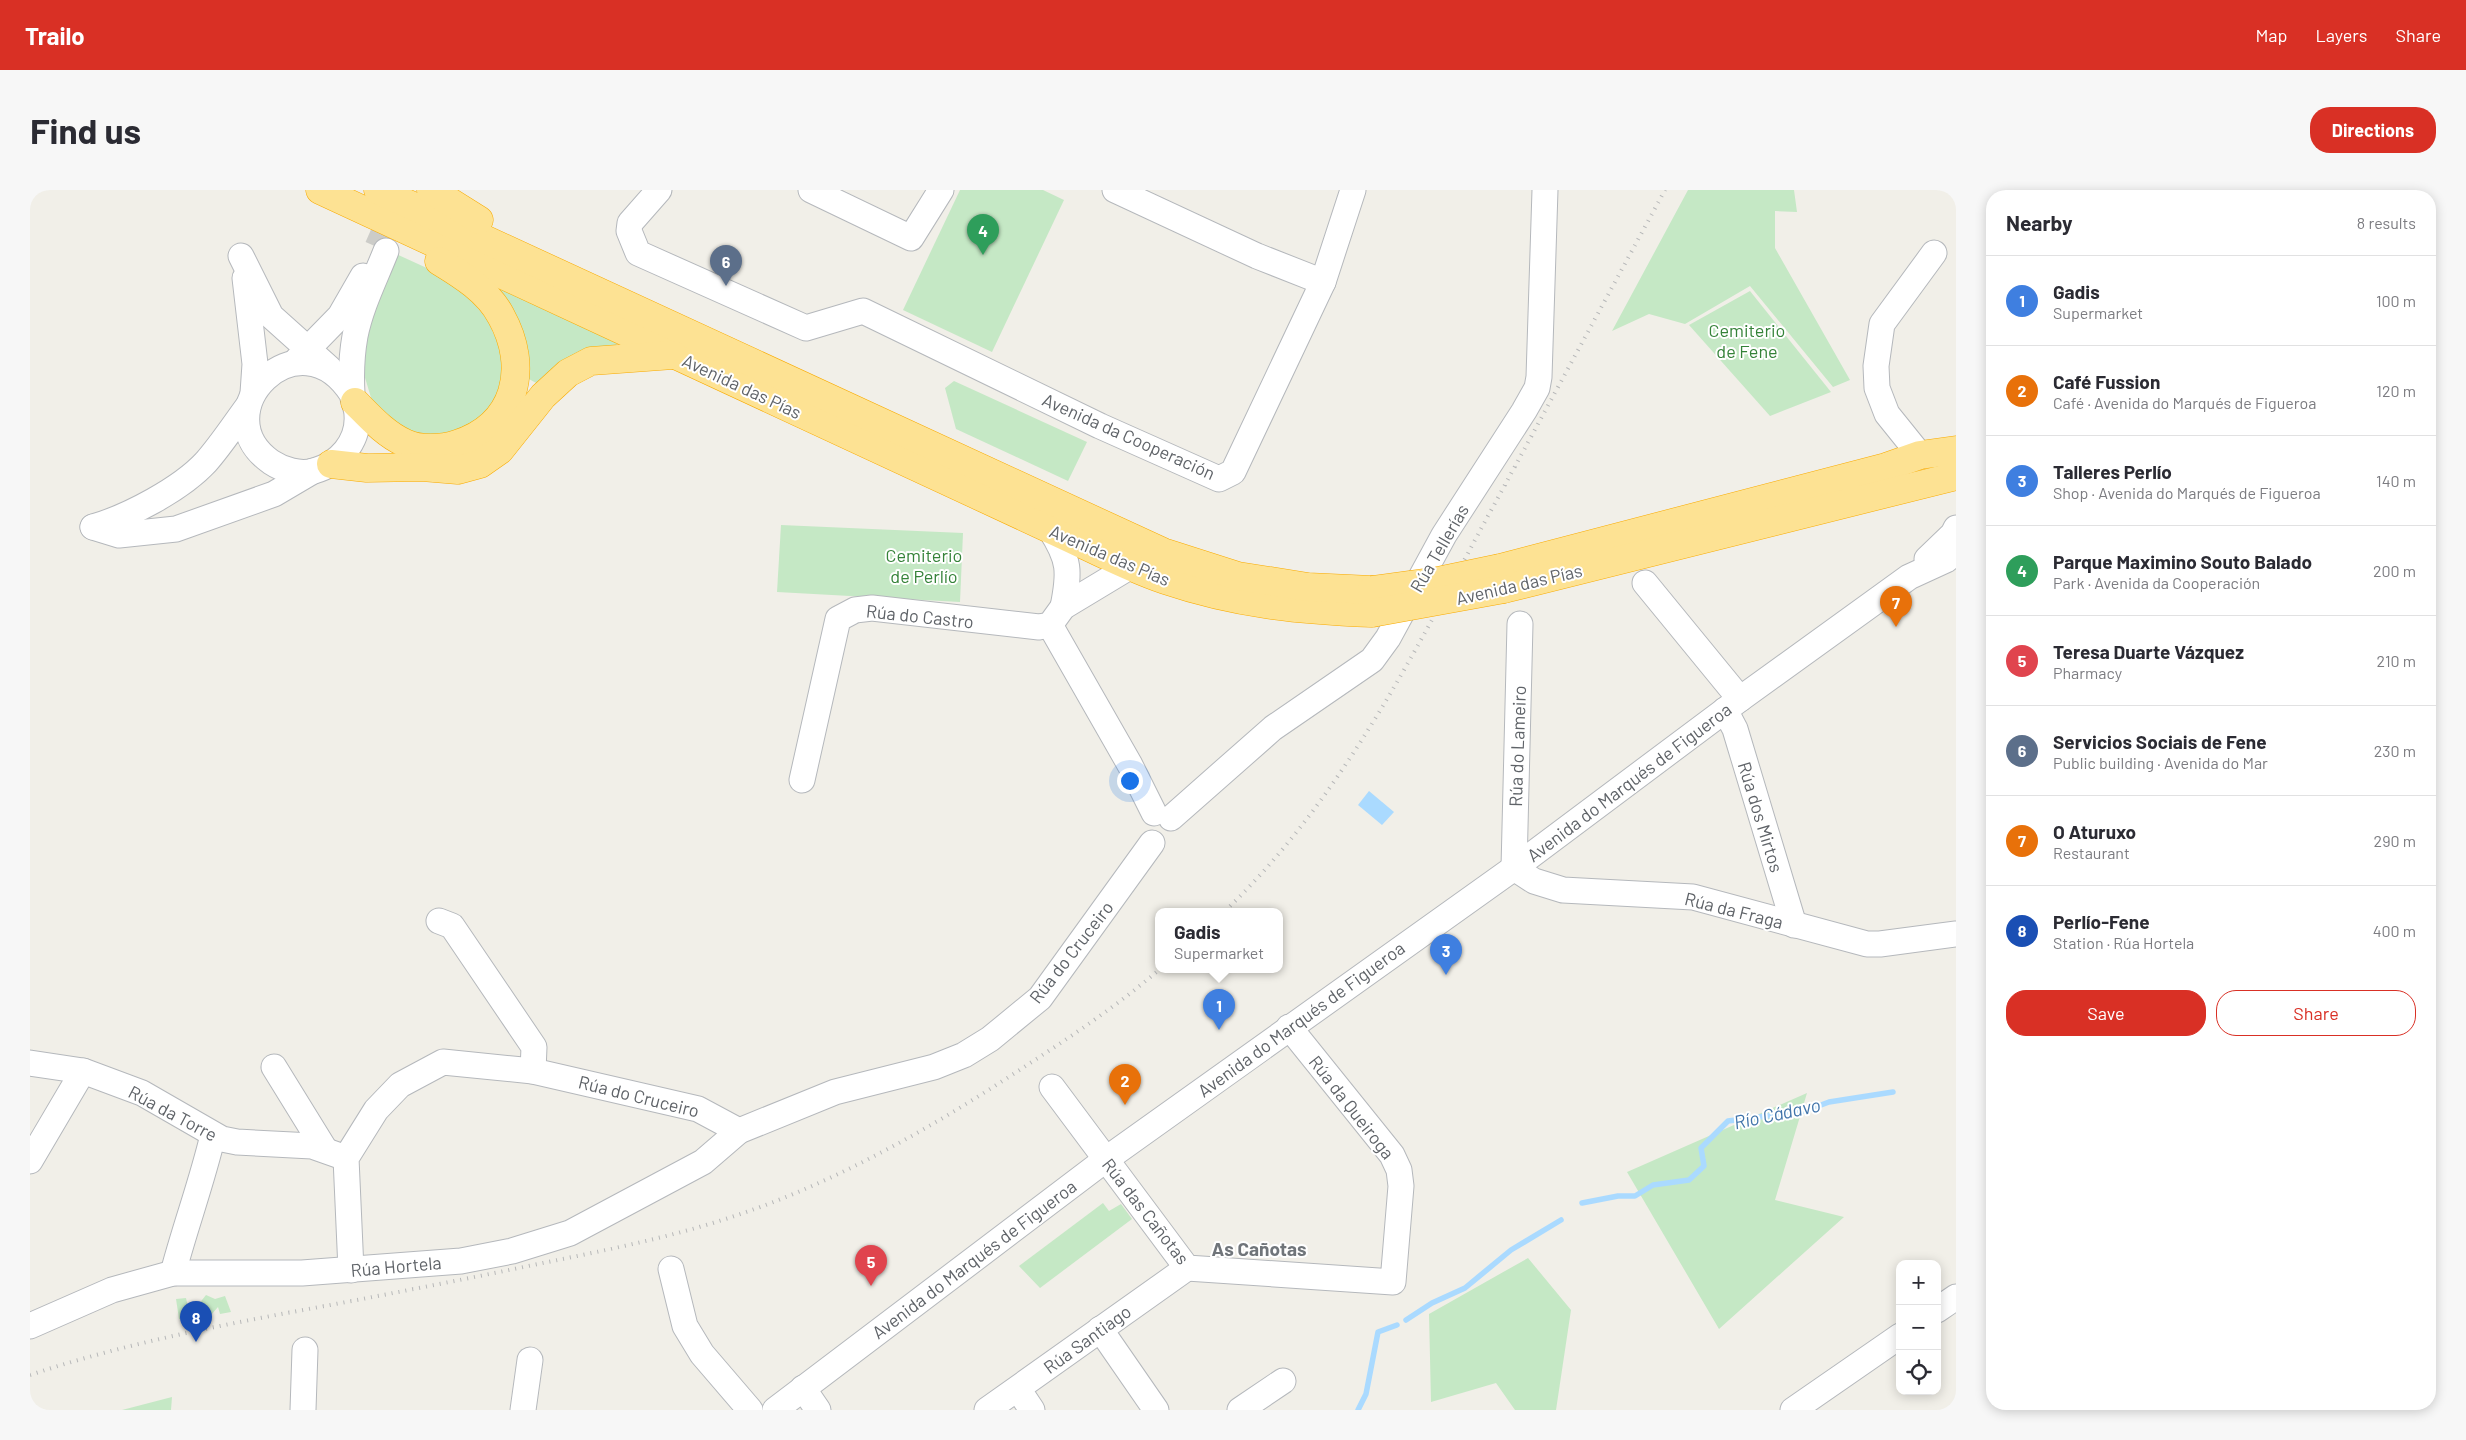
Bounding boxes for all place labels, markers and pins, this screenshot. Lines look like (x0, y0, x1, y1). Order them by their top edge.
pin: 4 (967, 214, 999, 255)
pin: 6 (710, 245, 742, 286)
pin: 7 (1880, 586, 1912, 627)
pin: 3 (1430, 934, 1462, 975)
pin: 1 (1203, 989, 1235, 1030)
pin: 2 (1109, 1064, 1141, 1105)
pin: 5 (855, 1245, 887, 1286)
pin: 8 (180, 1301, 212, 1342)

